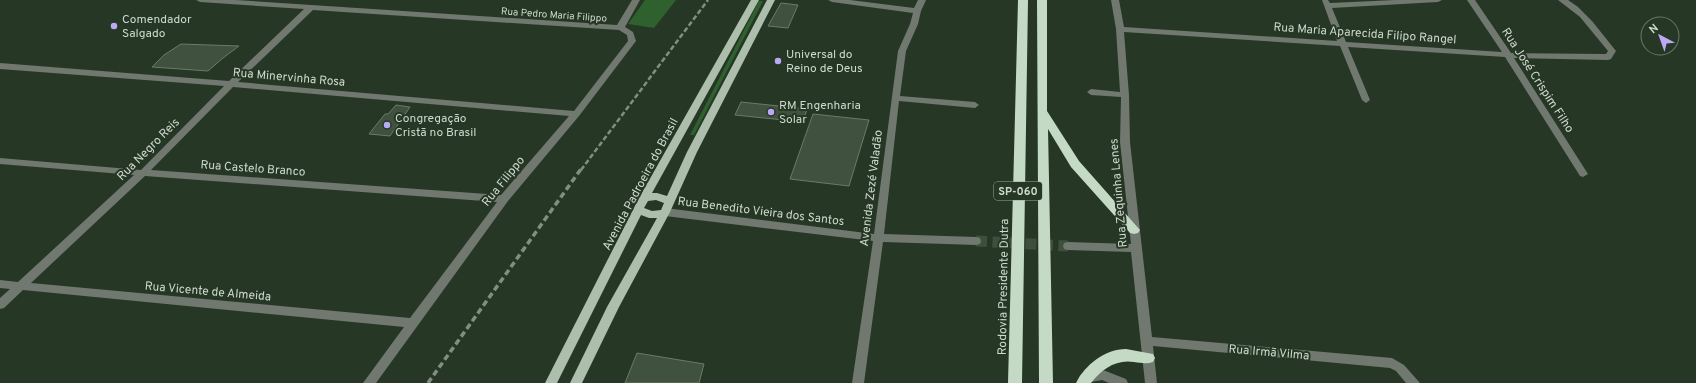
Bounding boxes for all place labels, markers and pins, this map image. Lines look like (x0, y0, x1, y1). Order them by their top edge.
place label: Comendador Salgado (122, 12, 192, 42)
marker: Comendador Salgado (109, 21, 119, 31)
place label: Universal do Reino de Deus (786, 47, 863, 77)
marker: Universal do Reino de Deus (773, 56, 783, 66)
place label: RM Engenharia Solar (779, 98, 861, 128)
marker: RM Engenharia Solar (766, 107, 776, 117)
place label: Congregação Cristã no Brasil (395, 111, 476, 141)
marker: Congregação Cristã no Brasil (382, 120, 392, 130)

